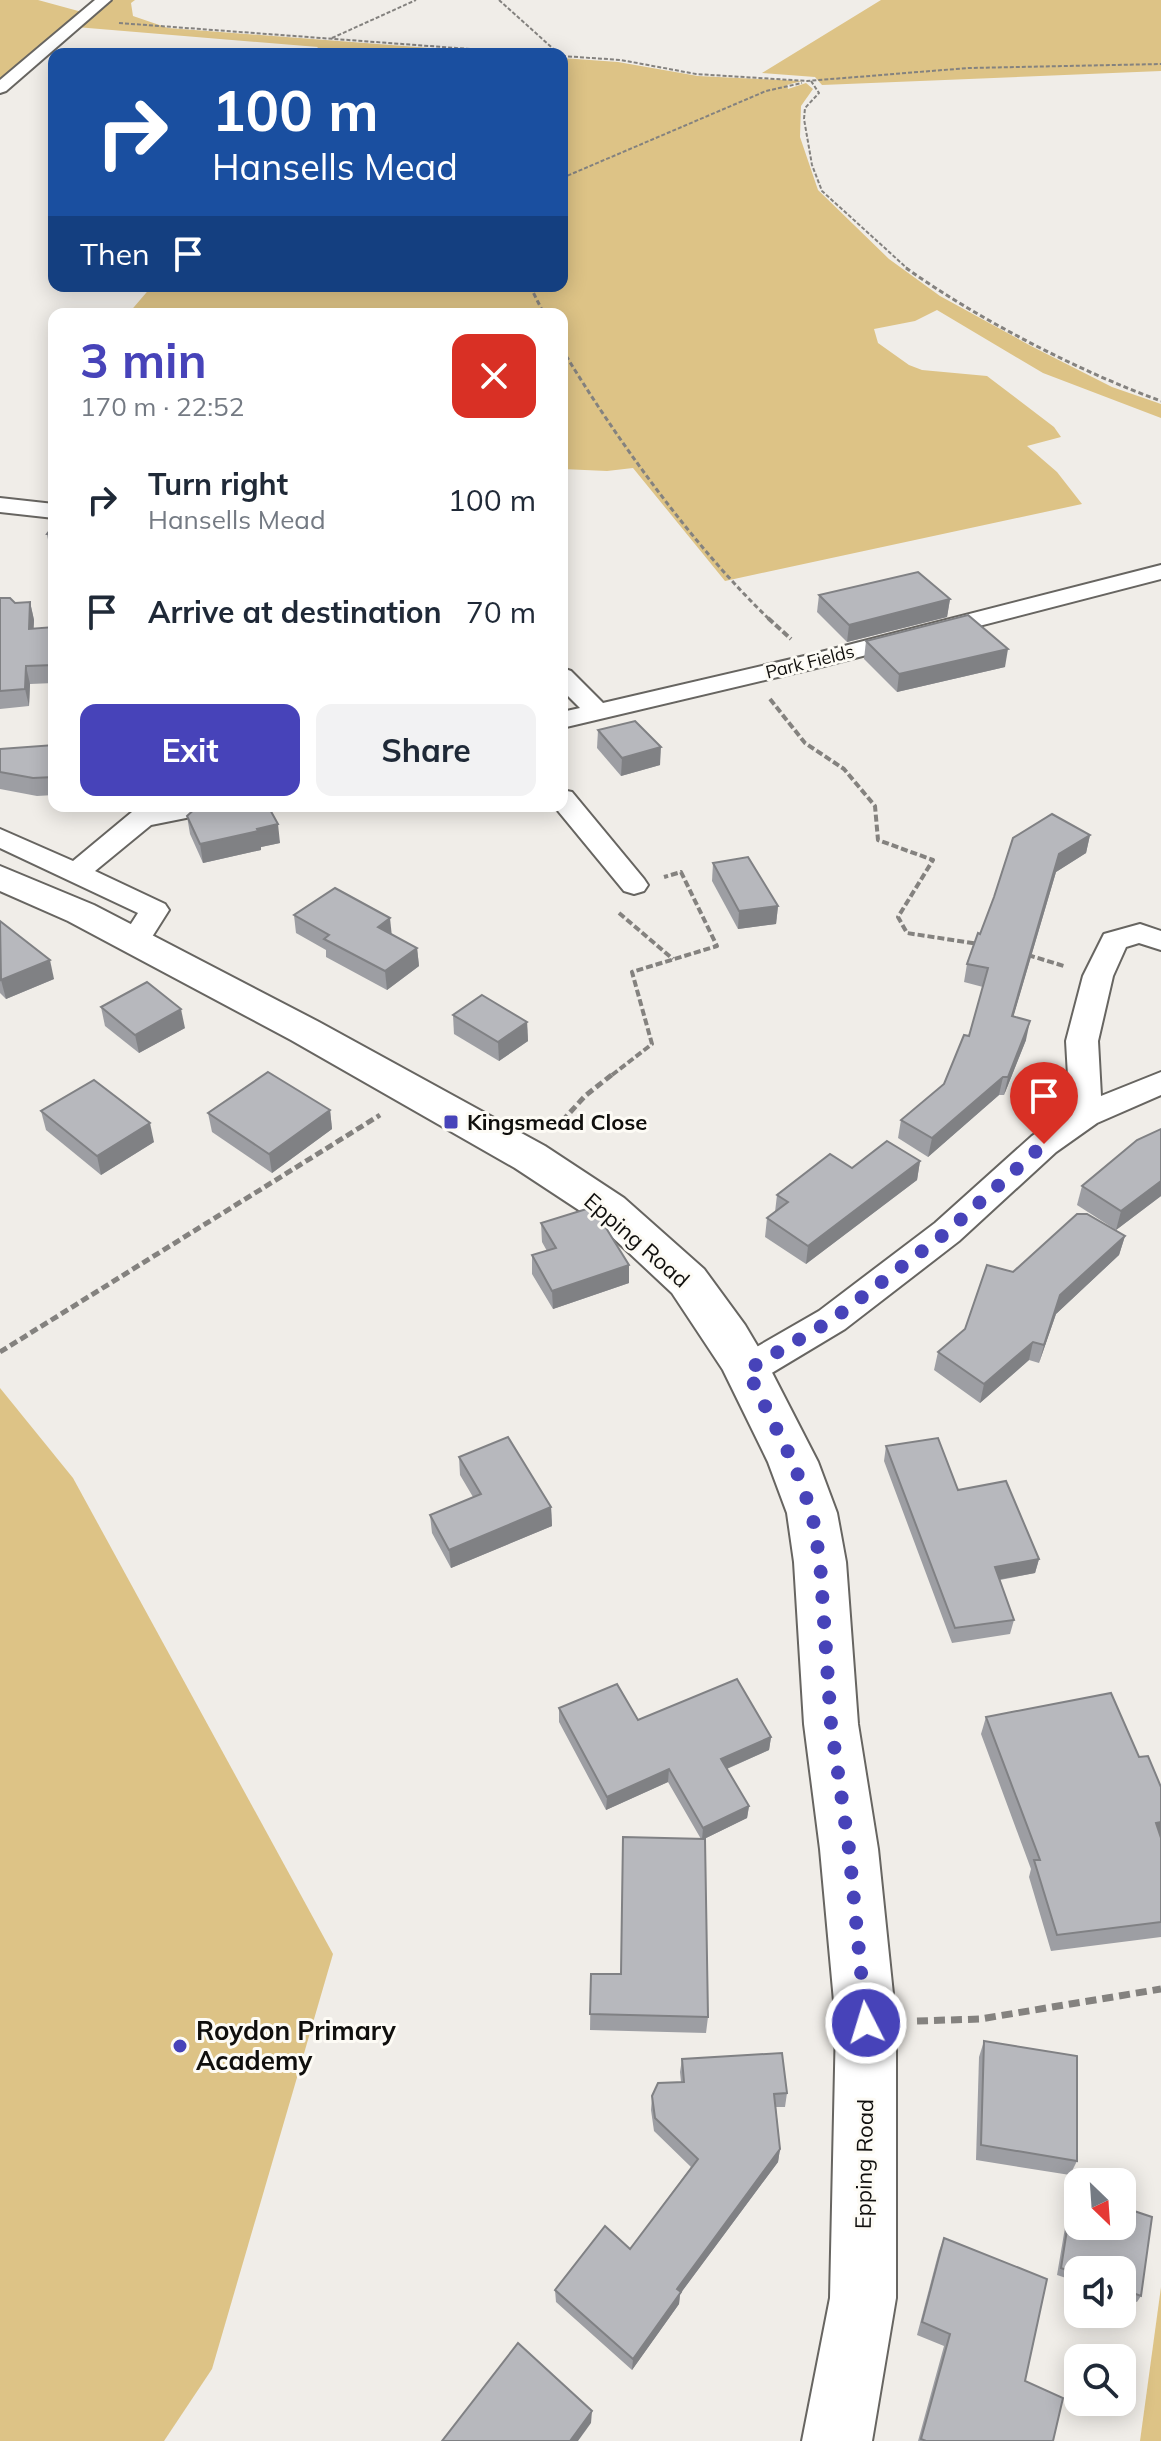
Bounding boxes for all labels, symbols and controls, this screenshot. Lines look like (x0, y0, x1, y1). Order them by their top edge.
text: 100 m (212, 75, 379, 145)
icon: right (80, 80, 184, 184)
text: Hansells Mead (212, 144, 458, 189)
icon: arrive (166, 232, 210, 276)
text: Then (80, 235, 150, 273)
text: 3 min (80, 330, 207, 390)
button: close (452, 334, 536, 418)
text: 170 m · 22:52 (80, 390, 244, 423)
text: Turn right (148, 465, 288, 503)
icon: right (80, 478, 124, 522)
text: 100 m (448, 481, 536, 519)
text: Hansells Mead (148, 503, 326, 536)
icon: arrive (80, 590, 124, 634)
text: Arrive at destination (148, 593, 442, 631)
text: 70 m (466, 593, 536, 631)
street label: Park Fields (763, 639, 857, 684)
button: Exit (80, 704, 300, 796)
button: Share (316, 704, 536, 796)
pin (1010, 1062, 1078, 1144)
icon: arrive (1022, 1074, 1066, 1118)
place label: Kingsmead Close (467, 1108, 647, 1136)
marker: Kingsmead Close (442, 1113, 460, 1131)
street label: Epping Road (579, 1187, 695, 1293)
position arrow (824, 1981, 908, 2065)
place label: Roydon Primary Academy (196, 2014, 397, 2077)
marker: Roydon Primary Academy (171, 2037, 189, 2055)
street label: Epping Road (849, 2099, 879, 2229)
north arrow (1064, 2168, 1136, 2240)
map controls (1064, 2168, 1136, 2416)
button: sound (1064, 2256, 1136, 2328)
button: search (1064, 2344, 1136, 2416)

